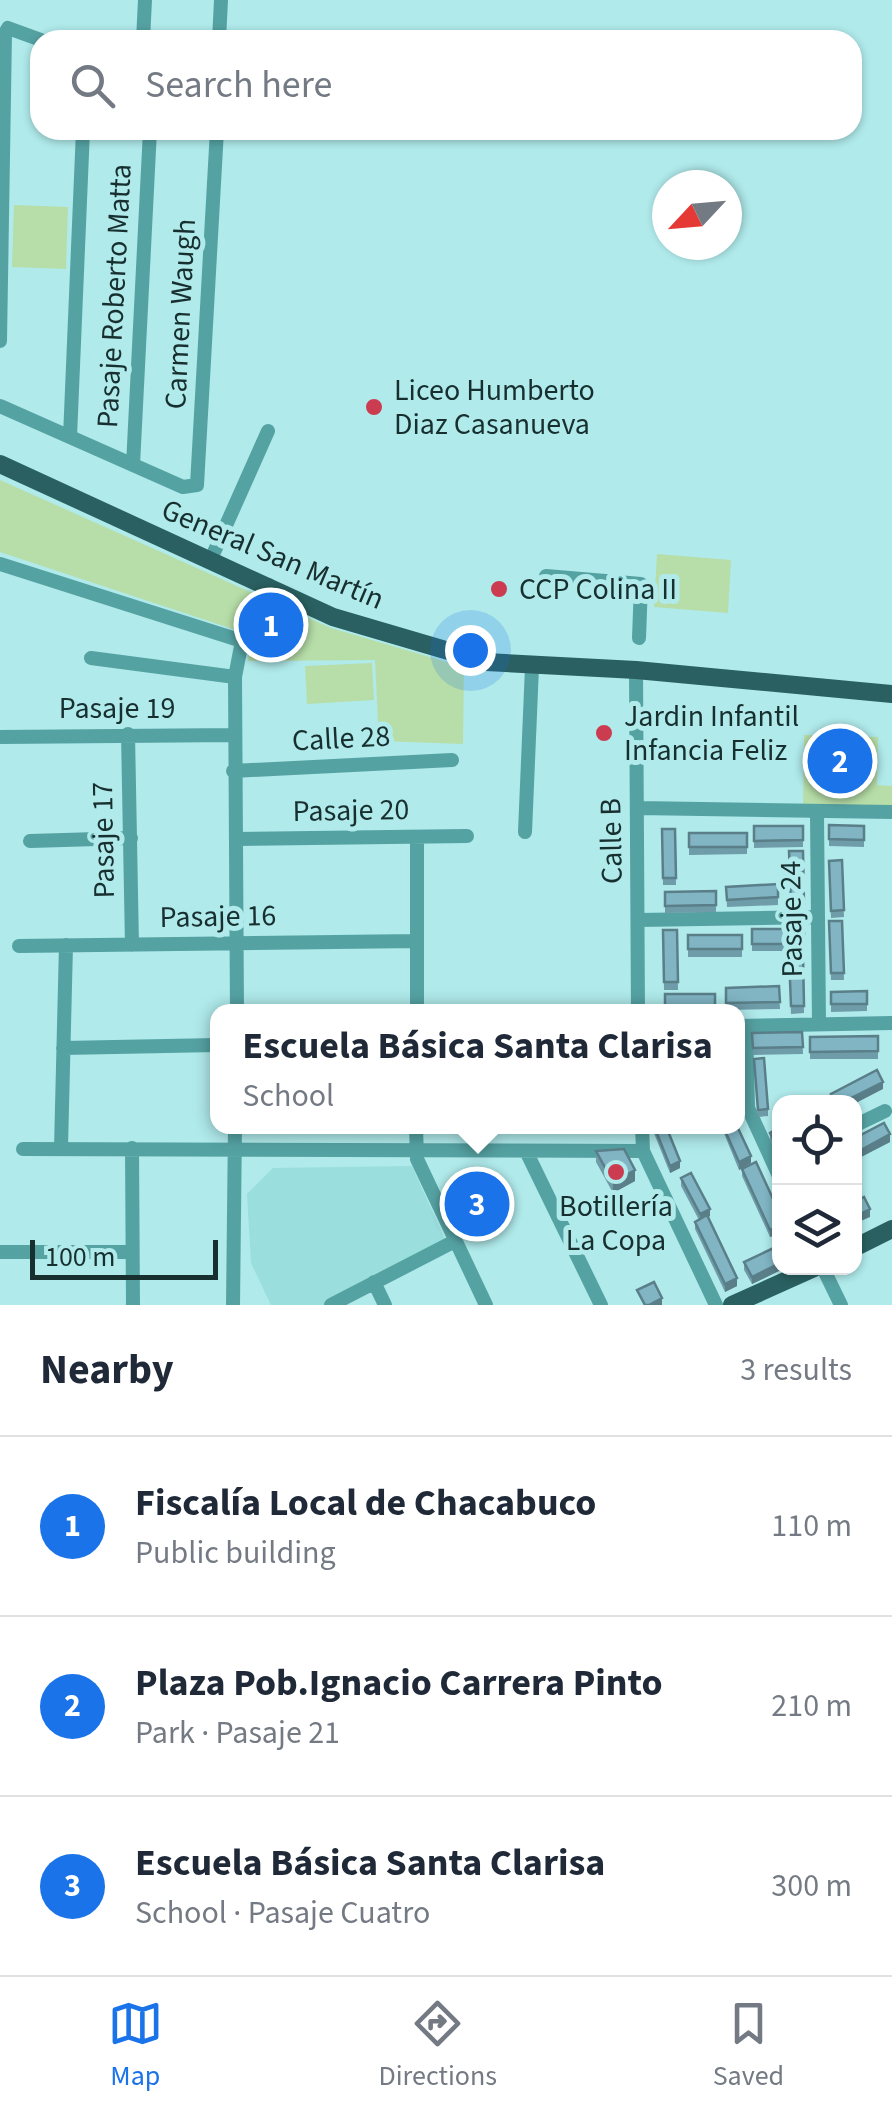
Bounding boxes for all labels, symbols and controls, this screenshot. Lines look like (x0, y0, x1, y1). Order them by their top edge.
search box (30, 30, 862, 140)
icon: search (65, 58, 120, 113)
text: Search here (145, 58, 332, 112)
street label: Pasaje Roberto Matta (86, 163, 143, 429)
north arrow (652, 170, 742, 260)
street label: Carmen Waugh (154, 218, 207, 410)
place label: Liceo Humberto Diaz Casanueva (394, 369, 595, 446)
marker: Liceo Humberto Diaz Casanueva (363, 396, 385, 418)
street label: General San Martín (155, 488, 391, 621)
place label: CCP Colina II (519, 568, 677, 611)
marker: CCP Colina II (488, 578, 510, 600)
pin: 1 (238, 588, 304, 662)
your location (445, 625, 496, 676)
street label: Pasaje 19 (59, 687, 175, 730)
place label: Jardin Infantil Infancia Feliz (624, 695, 799, 772)
street label: Calle 28 (291, 714, 391, 763)
marker: Jardin Infantil Infancia Feliz (593, 722, 615, 744)
pin: 2 (808, 724, 872, 798)
street label: Pasaje 17 (81, 781, 126, 899)
street label: Pasaje 20 (292, 788, 410, 833)
street label: Calle B (589, 798, 634, 884)
street label: Pasaje 24 (769, 860, 814, 978)
street label: Pasaje 16 (159, 894, 277, 939)
popup (210, 1004, 745, 1134)
text: Escuela Básica Santa Clarisa (242, 1019, 713, 1073)
text: School (242, 1073, 334, 1119)
map controls (772, 1095, 862, 1275)
button: locate (772, 1095, 862, 1185)
marker: Botillería La Copa (605, 1161, 627, 1183)
pin: 3 (444, 1166, 510, 1242)
place label: Botillería La Copa (559, 1185, 673, 1262)
button: layers (772, 1185, 862, 1275)
scale bar (30, 1235, 218, 1280)
text: 100 m (45, 1237, 116, 1277)
text: Nearby (40, 1340, 174, 1400)
text: 3 results (740, 1347, 852, 1393)
text: Fiscalía Local de Chacabuco (135, 1476, 596, 1530)
text: 1 (64, 1503, 81, 1549)
text: 110 m (771, 1503, 852, 1549)
text: Public building (135, 1530, 336, 1576)
text: Plaza Pob.Ignacio Carrera Pinto (135, 1656, 663, 1710)
text: 2 (64, 1683, 81, 1729)
text: 210 m (771, 1683, 852, 1729)
text: Park · Pasaje 21 (135, 1710, 340, 1756)
text: Escuela Básica Santa Clarisa (135, 1836, 605, 1890)
text: 3 (64, 1863, 81, 1909)
text: 300 m (771, 1863, 852, 1909)
text: School · Pasaje Cuatro (135, 1890, 430, 1936)
tab: Map (108, 1996, 163, 2096)
tab: Directions (379, 1996, 497, 2096)
tab: Saved (713, 1996, 784, 2096)

